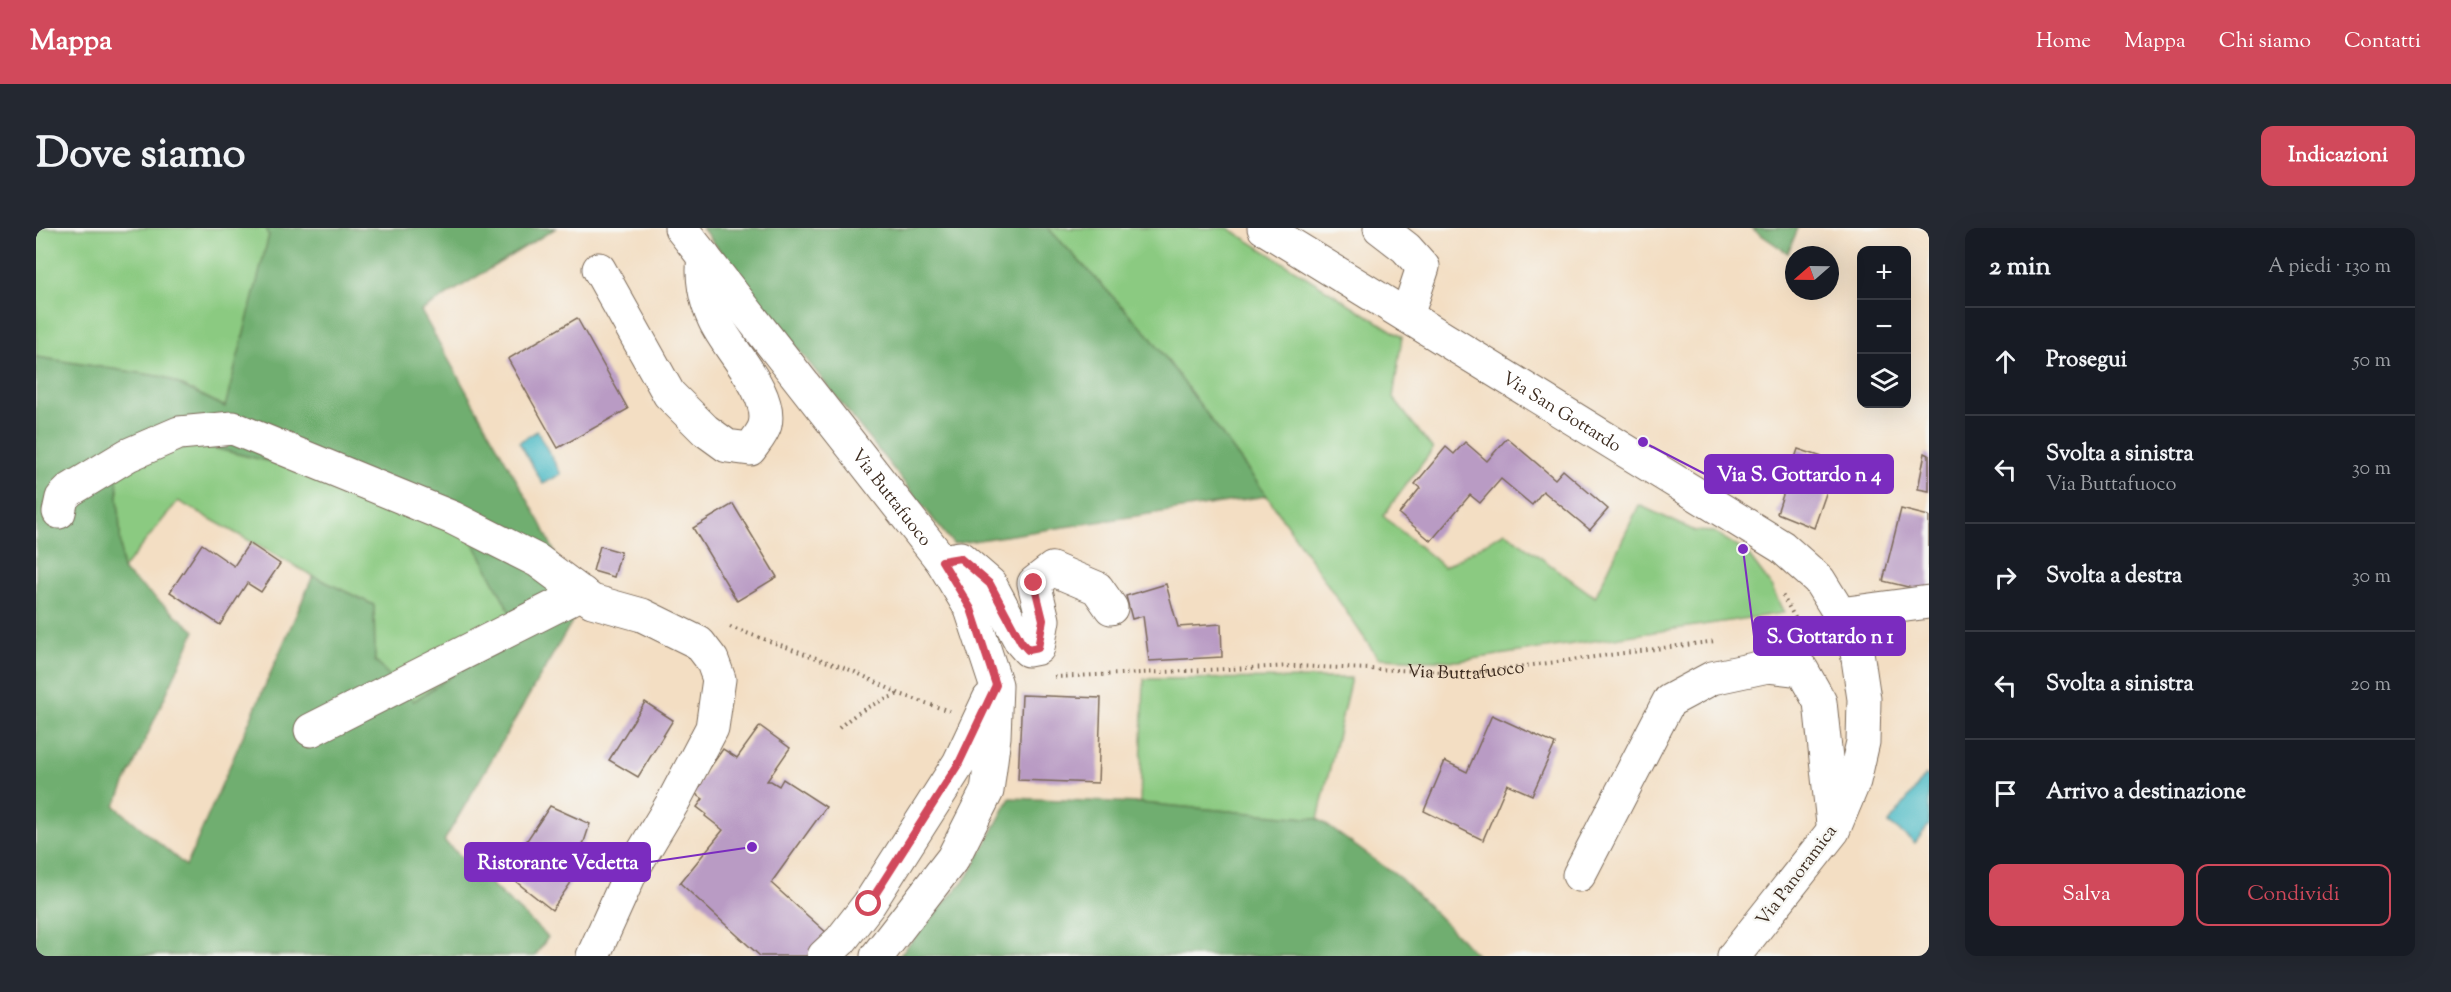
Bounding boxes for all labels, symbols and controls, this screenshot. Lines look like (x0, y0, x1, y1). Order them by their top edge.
text: Mappa (30, 22, 112, 62)
text: Home (2036, 27, 2091, 57)
text: Mappa (2124, 27, 2186, 57)
text: Chi siamo (2219, 27, 2311, 57)
text: Contatti (2344, 27, 2421, 57)
text: Dove siamo (36, 126, 245, 186)
button: Indicazioni (2261, 126, 2415, 186)
north arrow (1785, 246, 1839, 300)
map controls (1857, 246, 1911, 408)
button: + (1857, 246, 1911, 300)
text: 2 min (1989, 249, 2051, 286)
text: A piedi · 130 m (2268, 253, 2391, 282)
button: − (1857, 300, 1911, 354)
icon: ahead (1989, 345, 2022, 378)
text: Prosegui (2046, 345, 2127, 377)
text: 50 m (2353, 347, 2391, 376)
button: layers (1857, 354, 1911, 408)
street label: Via San Gottardo (1496, 367, 1626, 460)
text: Svolta a sinistra (2046, 439, 2194, 471)
street label: Via Buttafuoco (844, 444, 937, 553)
icon: left (1989, 453, 2022, 486)
callout: Via S. Gottardo n 4 (1705, 455, 1893, 493)
text: 30 m (2352, 455, 2391, 484)
text: Via S. Gottardo n 4 (1717, 462, 1881, 491)
text: Via Buttafuoco (2046, 471, 2176, 500)
icon: right (1989, 561, 2022, 594)
text: Svolta a destra (2046, 561, 2182, 593)
text: 30 m (2352, 563, 2391, 592)
route end (1020, 569, 1046, 595)
callout: S. Gottardo n 1 (1754, 617, 1905, 655)
text: S. Gottardo n 1 (1766, 624, 1894, 653)
street label: Via Buttafuoco (1406, 655, 1526, 688)
icon: left (1989, 669, 2022, 702)
text: Svolta a sinistra (2046, 669, 2194, 701)
text: 20 m (2350, 671, 2391, 700)
icon: arrive (1989, 777, 2022, 810)
text: Arrivo a destinazione (2046, 777, 2246, 809)
street label: Via Panoramica (1751, 820, 1844, 932)
callout: Ristorante Vedetta (465, 843, 650, 881)
text: Ristorante Vedetta (477, 850, 639, 879)
button: Salva (1989, 864, 2184, 926)
button: Condividi (2196, 864, 2391, 926)
route start (855, 890, 881, 916)

